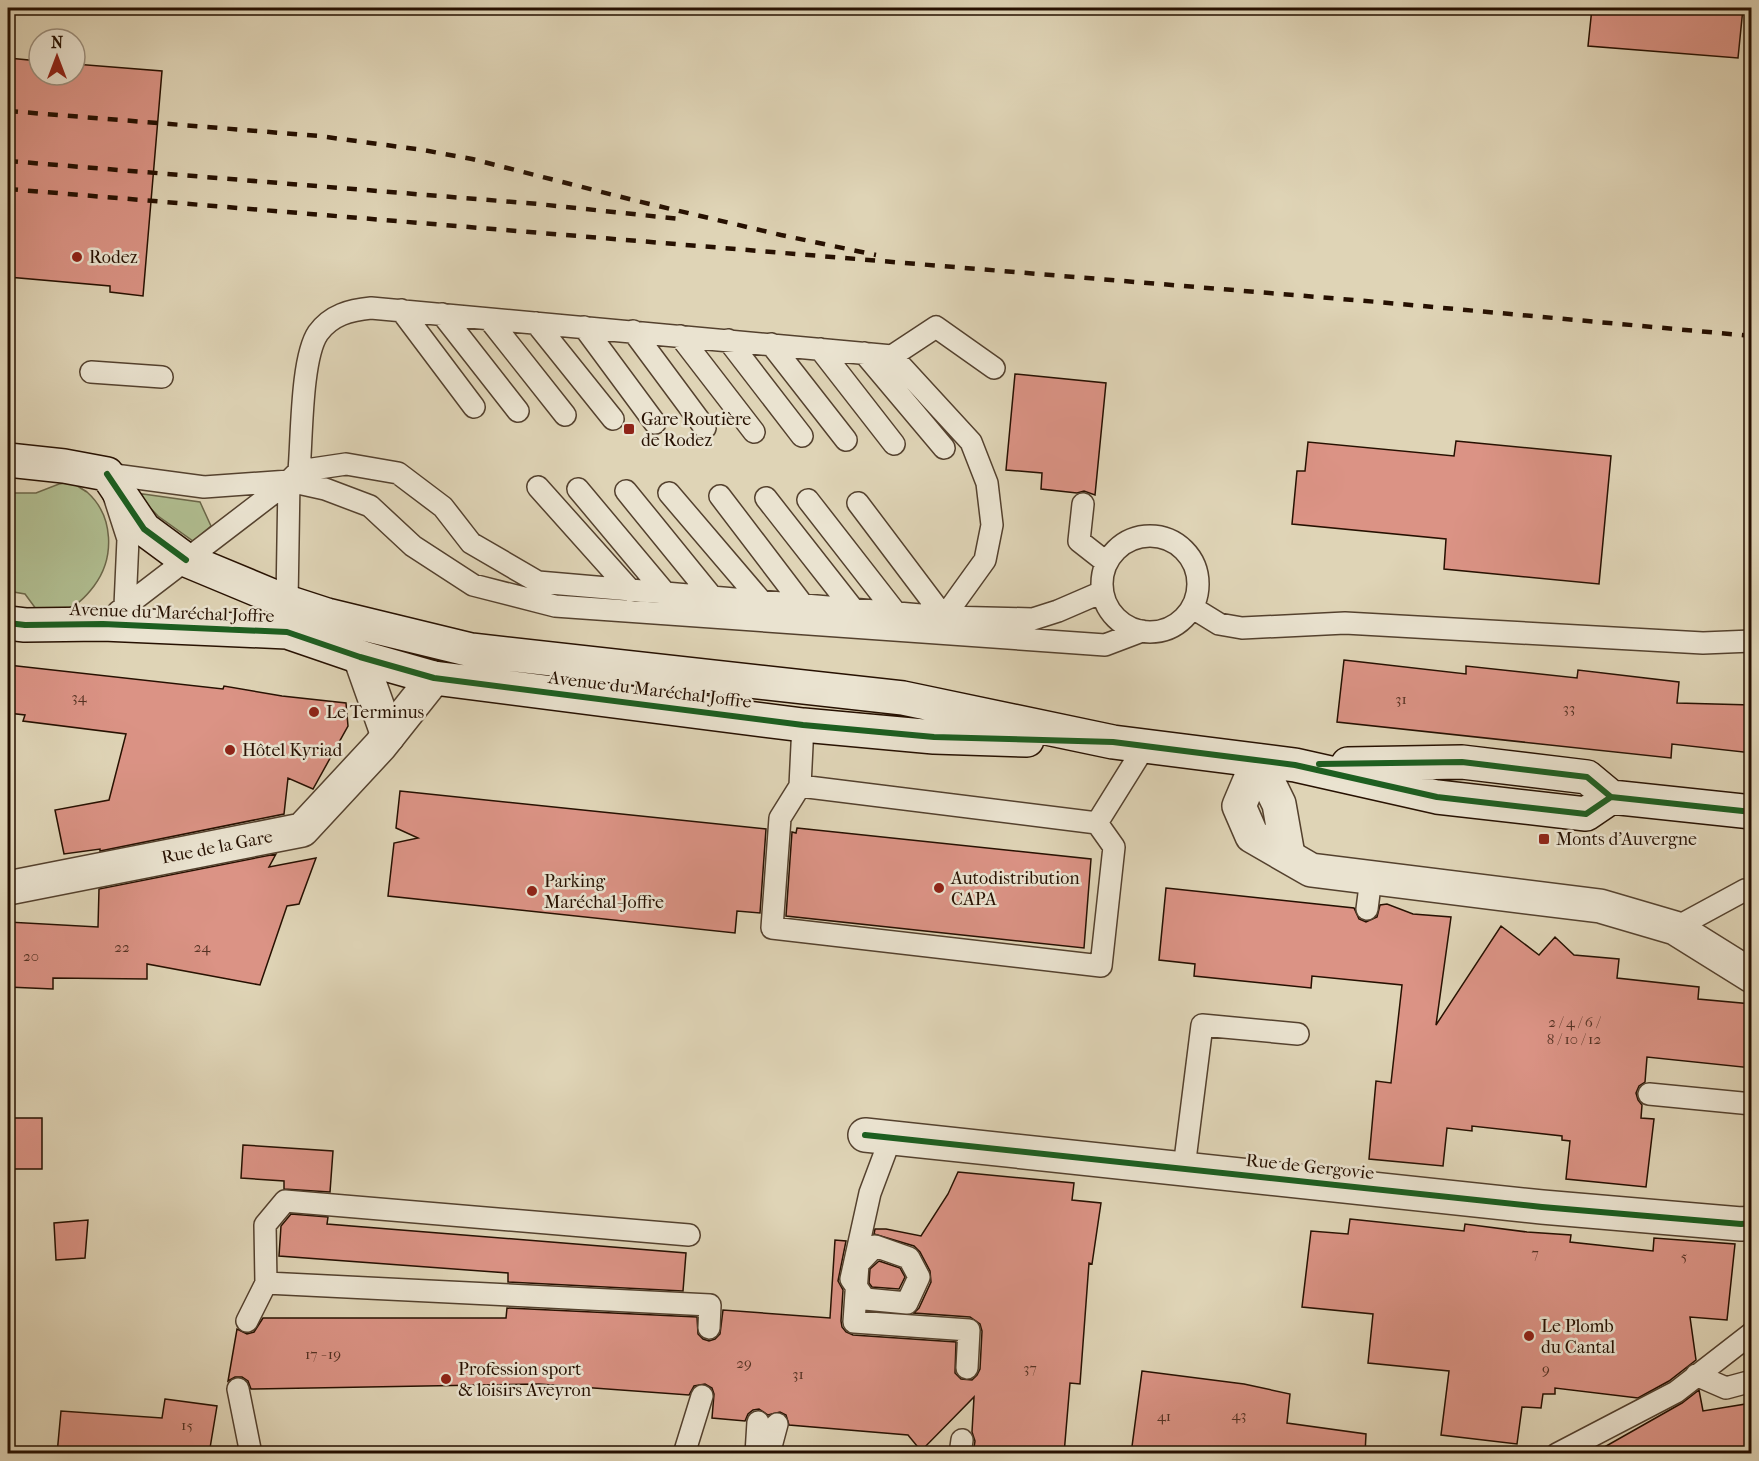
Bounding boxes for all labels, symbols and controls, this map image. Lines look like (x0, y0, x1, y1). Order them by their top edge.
north arrow (27, 27, 87, 87)
text: N (51, 33, 64, 52)
place label: Rodez (89, 247, 138, 268)
marker: Rodez (70, 250, 84, 264)
place label: Gare Routière de Rodez (641, 409, 751, 451)
marker: Gare Routière de Rodez (622, 422, 636, 436)
street label: Avenue du Maréchal Joffre (68, 599, 275, 627)
street label: Avenue du Maréchal Joffre (546, 667, 753, 713)
house number: 34 (71, 688, 88, 706)
house number: 31 (1395, 690, 1407, 708)
house number: 33 (1563, 699, 1575, 717)
place label: Le Terminus (326, 702, 425, 723)
marker: Le Terminus (307, 705, 321, 719)
place label: Hôtel Kyriad (242, 740, 343, 761)
marker: Hôtel Kyriad (223, 743, 237, 757)
street label: Rue de la Gare (160, 826, 275, 868)
place label: Monts d'Auvergne (1556, 829, 1697, 850)
marker: Monts d'Auvergne (1537, 832, 1551, 846)
place label: Autodistribution CAPA (950, 868, 1080, 910)
place label: Parking Maréchal-Joffre (544, 871, 664, 913)
marker: Autodistribution CAPA (932, 881, 946, 895)
marker: Parking Maréchal-Joffre (525, 884, 539, 898)
house number: 22 (114, 938, 130, 956)
house number: 24 (194, 938, 211, 956)
house number: 20 (23, 947, 39, 965)
house number: 2 / 4 / 6 / 8 / 10 / 12 (1547, 1013, 1601, 1048)
street label: Rue de Gergovie (1245, 1150, 1375, 1184)
house number: 7 (1531, 1244, 1539, 1262)
house number: 5 (1681, 1247, 1687, 1265)
place label: Le Plomb du Cantal (1541, 1316, 1615, 1358)
marker: Le Plomb du Cantal (1522, 1329, 1536, 1343)
house number: 17 - 19 (305, 1345, 341, 1363)
house number: 29 (736, 1354, 752, 1372)
place label: Profession sport & loisirs Aveyron (458, 1359, 592, 1401)
house number: 37 (1023, 1359, 1037, 1377)
house number: 9 (1542, 1360, 1550, 1378)
house number: 31 (792, 1365, 804, 1383)
marker: Profession sport & loisirs Aveyron (439, 1372, 453, 1386)
house number: 43 (1231, 1406, 1247, 1424)
house number: 41 (1157, 1407, 1171, 1425)
house number: 15 (181, 1416, 193, 1434)

